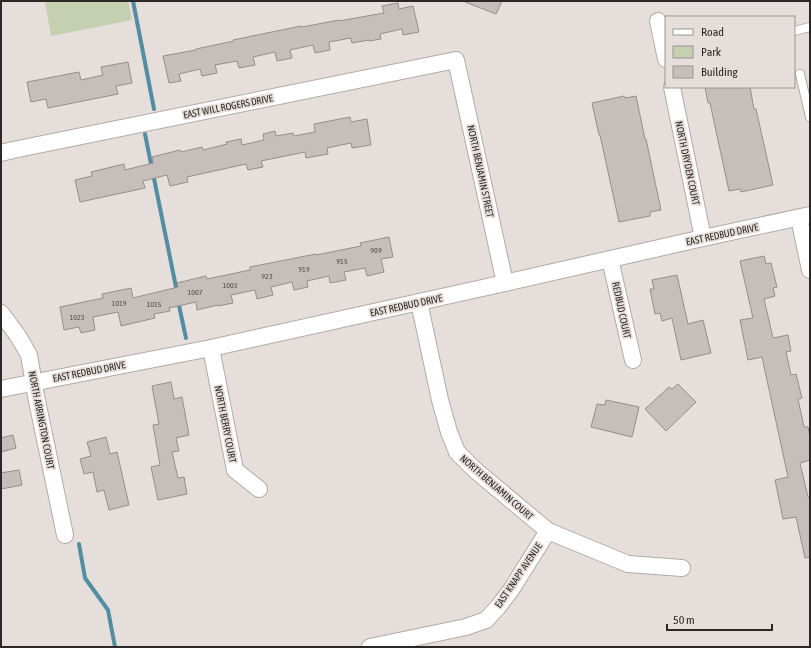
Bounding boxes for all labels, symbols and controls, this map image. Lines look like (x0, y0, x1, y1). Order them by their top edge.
legend (665, 16, 795, 88)
text: Road (701, 25, 724, 39)
text: Park (701, 45, 722, 59)
text: Building (701, 65, 739, 79)
street label: EAST WILL ROGERS DRIVE (182, 92, 275, 121)
street label: NORTH DRYDEN COURT (673, 120, 702, 207)
street label: NORTH BENJAMIN STREET (465, 124, 496, 219)
street label: EAST REDBUD DRIVE (685, 221, 760, 248)
house number: 909 (370, 246, 382, 255)
house number: 915 (336, 257, 348, 266)
house number: 919 (298, 265, 310, 274)
house number: 923 (261, 272, 273, 281)
house number: 1003 (222, 281, 238, 290)
street label: REDBUD COURT (610, 281, 633, 340)
house number: 1007 (187, 288, 203, 297)
street label: EAST REDBUD DRIVE (369, 292, 444, 319)
house number: 1019 (111, 299, 127, 308)
house number: 1015 (146, 300, 162, 309)
house number: 1023 (69, 313, 85, 322)
street label: EAST REDBUD DRIVE (52, 359, 127, 384)
street label: NORTH ARRINGTON COURT (27, 370, 57, 471)
street label: NORTH BERRY COURT (213, 385, 239, 464)
street label: NORTH BENJAMIN COURT (458, 453, 536, 523)
street label: EAST KNAPP AVENUE (493, 540, 545, 610)
scale bar (667, 606, 772, 632)
text: 50 m (673, 613, 695, 627)

